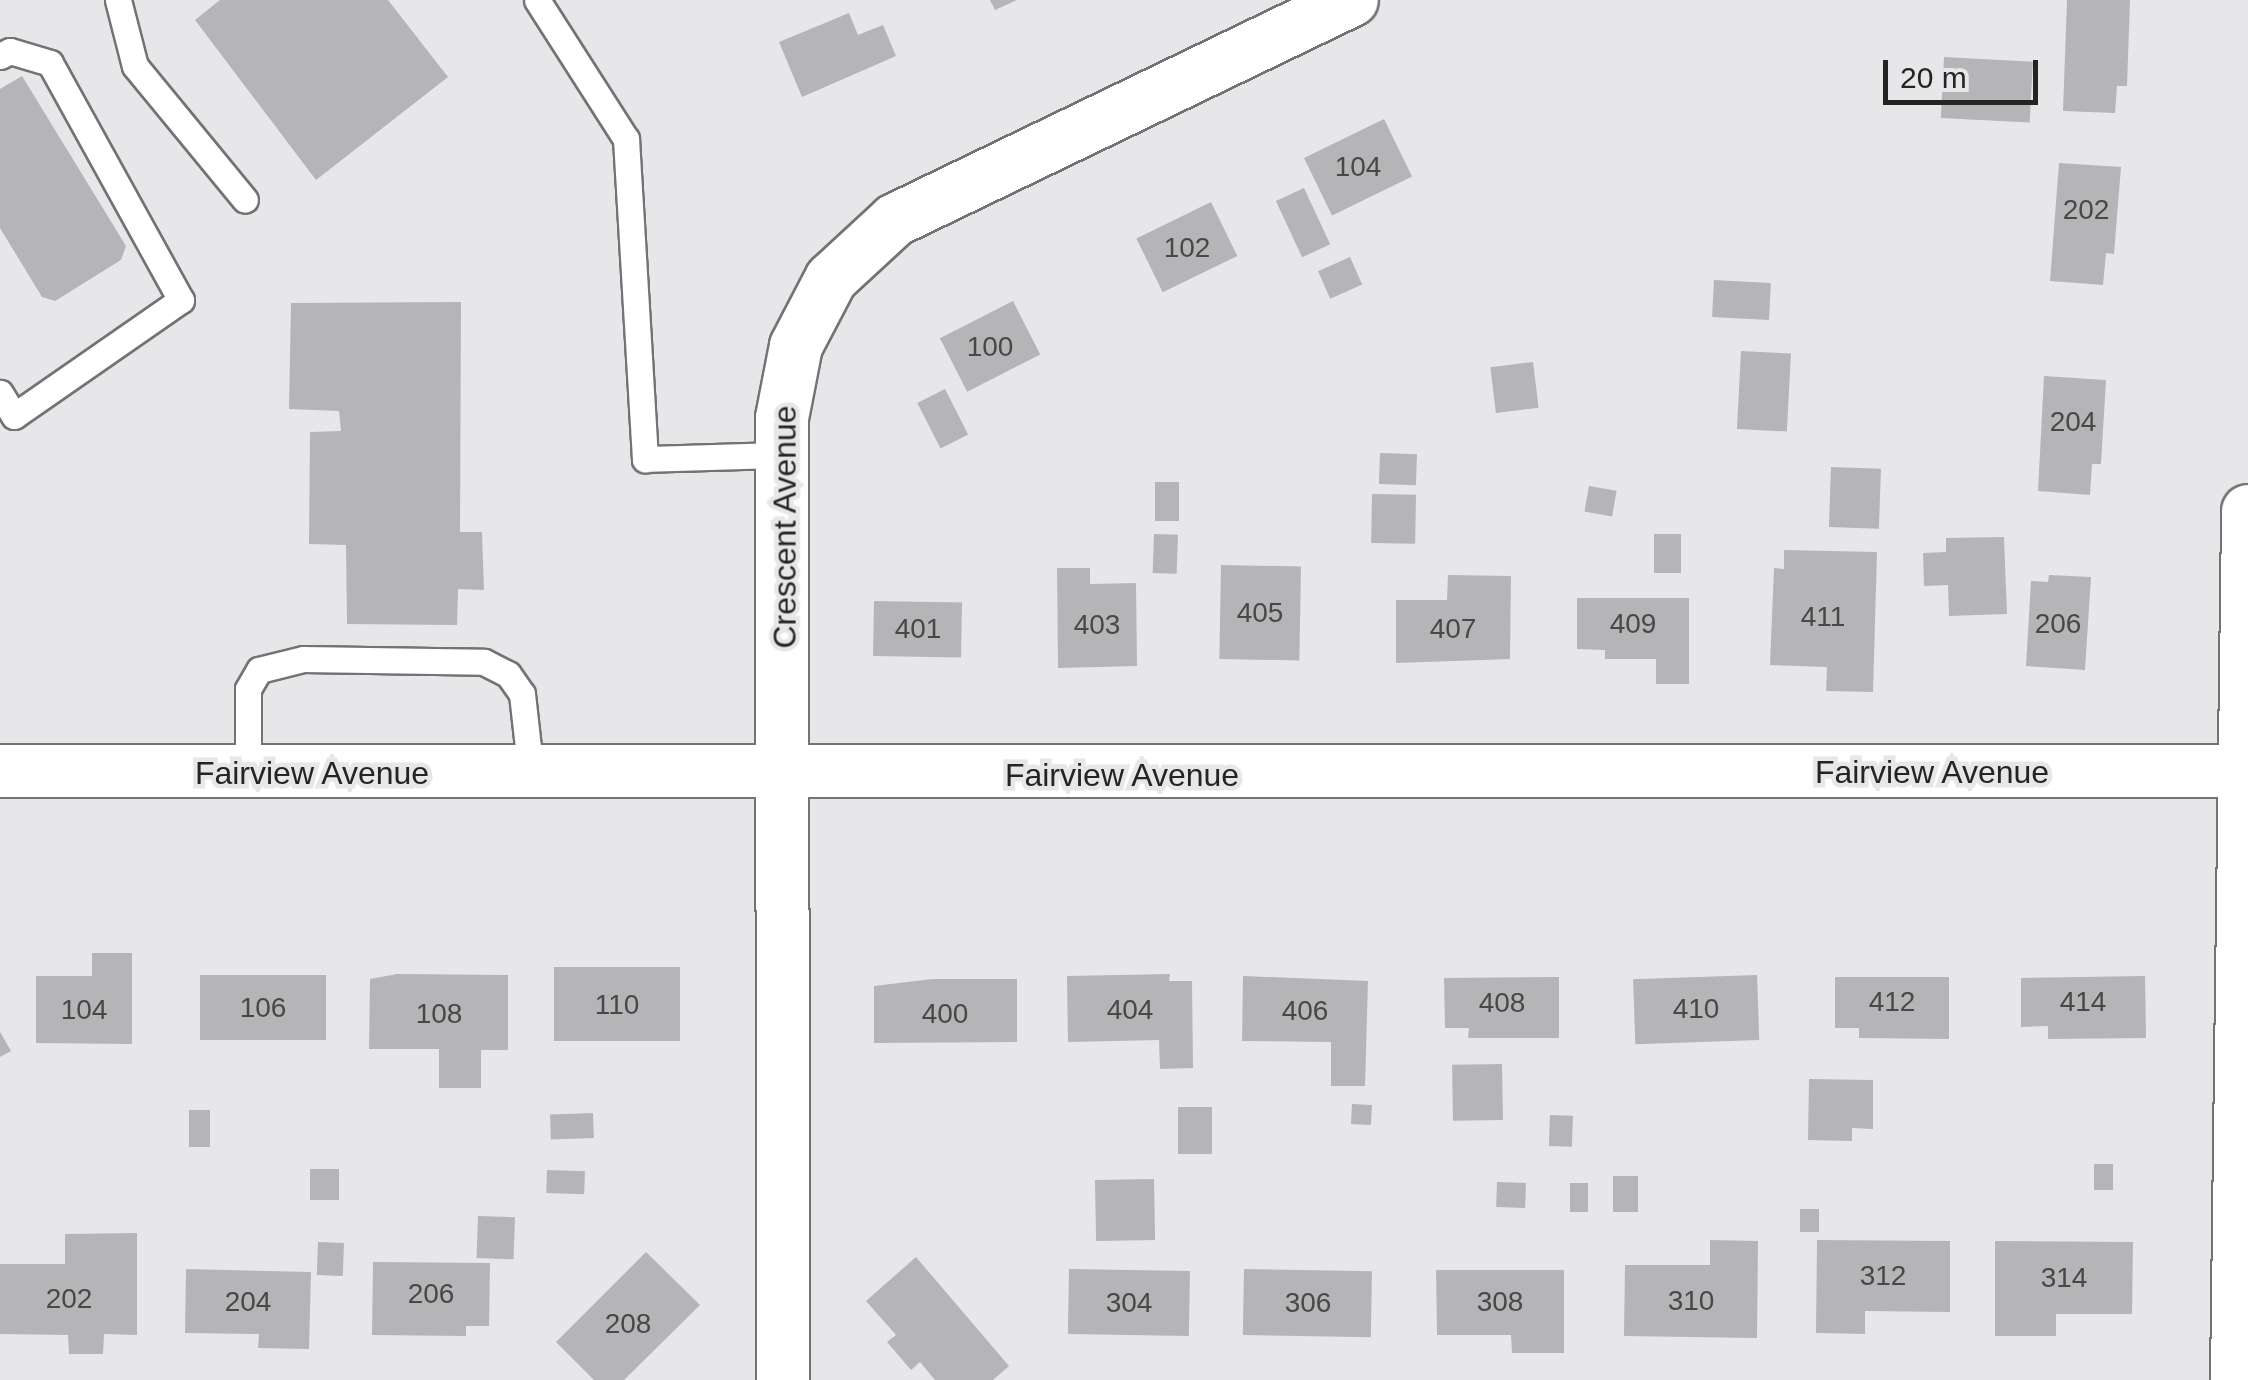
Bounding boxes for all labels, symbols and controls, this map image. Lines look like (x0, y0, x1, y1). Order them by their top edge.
scale bar (1888, 40, 2043, 102)
text: 20 m (1900, 61, 1967, 94)
house number: 104 (1335, 150, 1381, 184)
house number: 202 (2063, 193, 2109, 227)
house number: 102 (1164, 231, 1210, 265)
house number: 100 (967, 330, 1013, 364)
street label: Crescent Avenue (766, 405, 804, 649)
house number: 204 (2050, 405, 2096, 439)
house number: 405 (1237, 596, 1283, 630)
house number: 411 (1801, 600, 1845, 634)
house number: 409 (1610, 607, 1656, 641)
house number: 206 (2035, 607, 2081, 641)
house number: 403 (1074, 608, 1120, 642)
house number: 401 (895, 612, 941, 646)
house number: 407 (1430, 612, 1476, 646)
street label: Fairview Avenue (1814, 753, 2050, 791)
street label: Fairview Avenue (194, 754, 430, 792)
street label: Fairview Avenue (1004, 756, 1240, 794)
house number: 412 (1869, 985, 1915, 1019)
house number: 414 (2060, 985, 2106, 1019)
house number: 408 (1479, 986, 1525, 1020)
house number: 110 (595, 988, 639, 1022)
house number: 106 (240, 991, 286, 1025)
house number: 410 (1673, 992, 1719, 1026)
house number: 104 (61, 993, 107, 1027)
house number: 404 (1107, 993, 1153, 1027)
house number: 406 (1282, 994, 1328, 1028)
house number: 108 (416, 997, 462, 1031)
house number: 400 (922, 997, 968, 1031)
house number: 312 (1860, 1259, 1906, 1293)
house number: 314 (2041, 1261, 2087, 1295)
house number: 206 (408, 1277, 454, 1311)
house number: 202 (46, 1282, 92, 1316)
house number: 310 (1668, 1284, 1714, 1318)
house number: 204 (225, 1285, 271, 1319)
house number: 308 (1477, 1285, 1523, 1319)
house number: 304 (1106, 1286, 1152, 1320)
house number: 306 (1285, 1286, 1331, 1320)
house number: 208 (605, 1307, 651, 1341)

